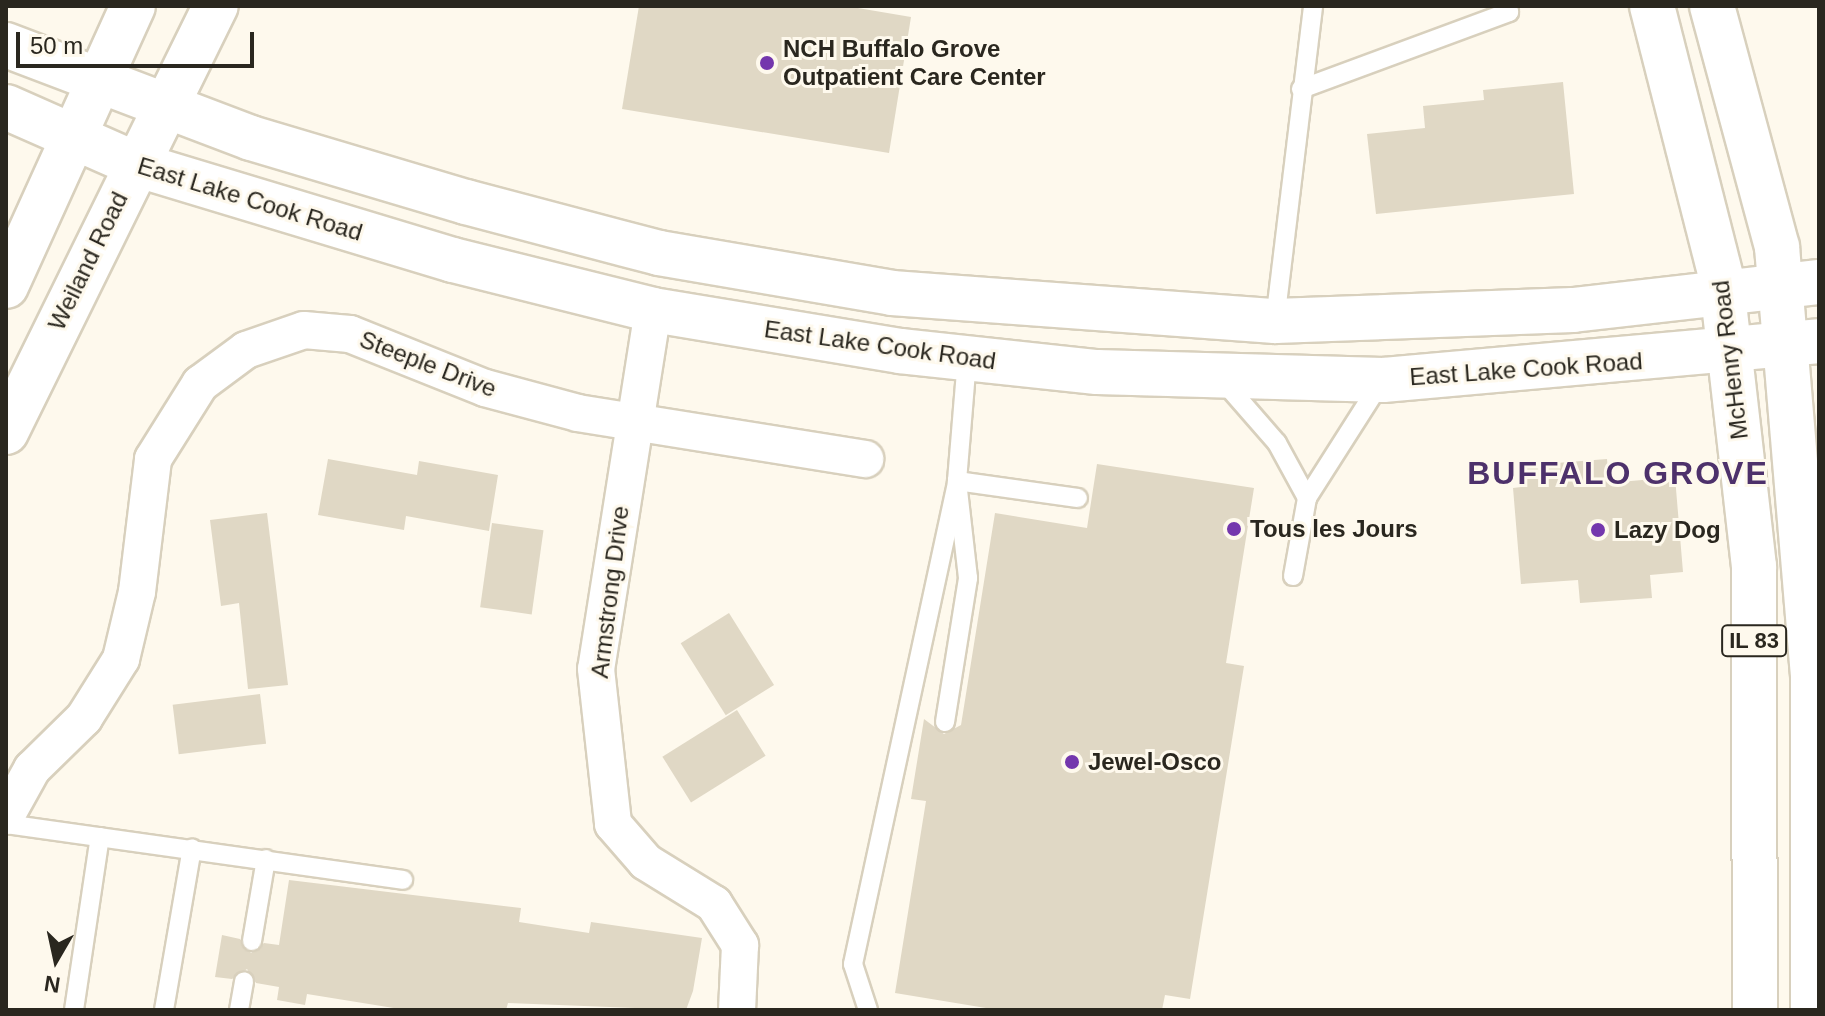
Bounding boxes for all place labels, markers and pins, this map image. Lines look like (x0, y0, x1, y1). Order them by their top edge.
place label: NCH Buffalo Grove Outpatient Care Center (783, 35, 1046, 91)
marker: NCH Buffalo Grove Outpatient Care Center (758, 54, 776, 72)
place label: Tous les Jours (1250, 515, 1418, 543)
place label: Lazy Dog (1614, 516, 1721, 544)
marker: Tous les Jours (1225, 520, 1243, 538)
marker: Lazy Dog (1589, 521, 1607, 539)
place label: Jewel-Osco (1088, 748, 1221, 776)
marker: Jewel-Osco (1063, 753, 1081, 771)

